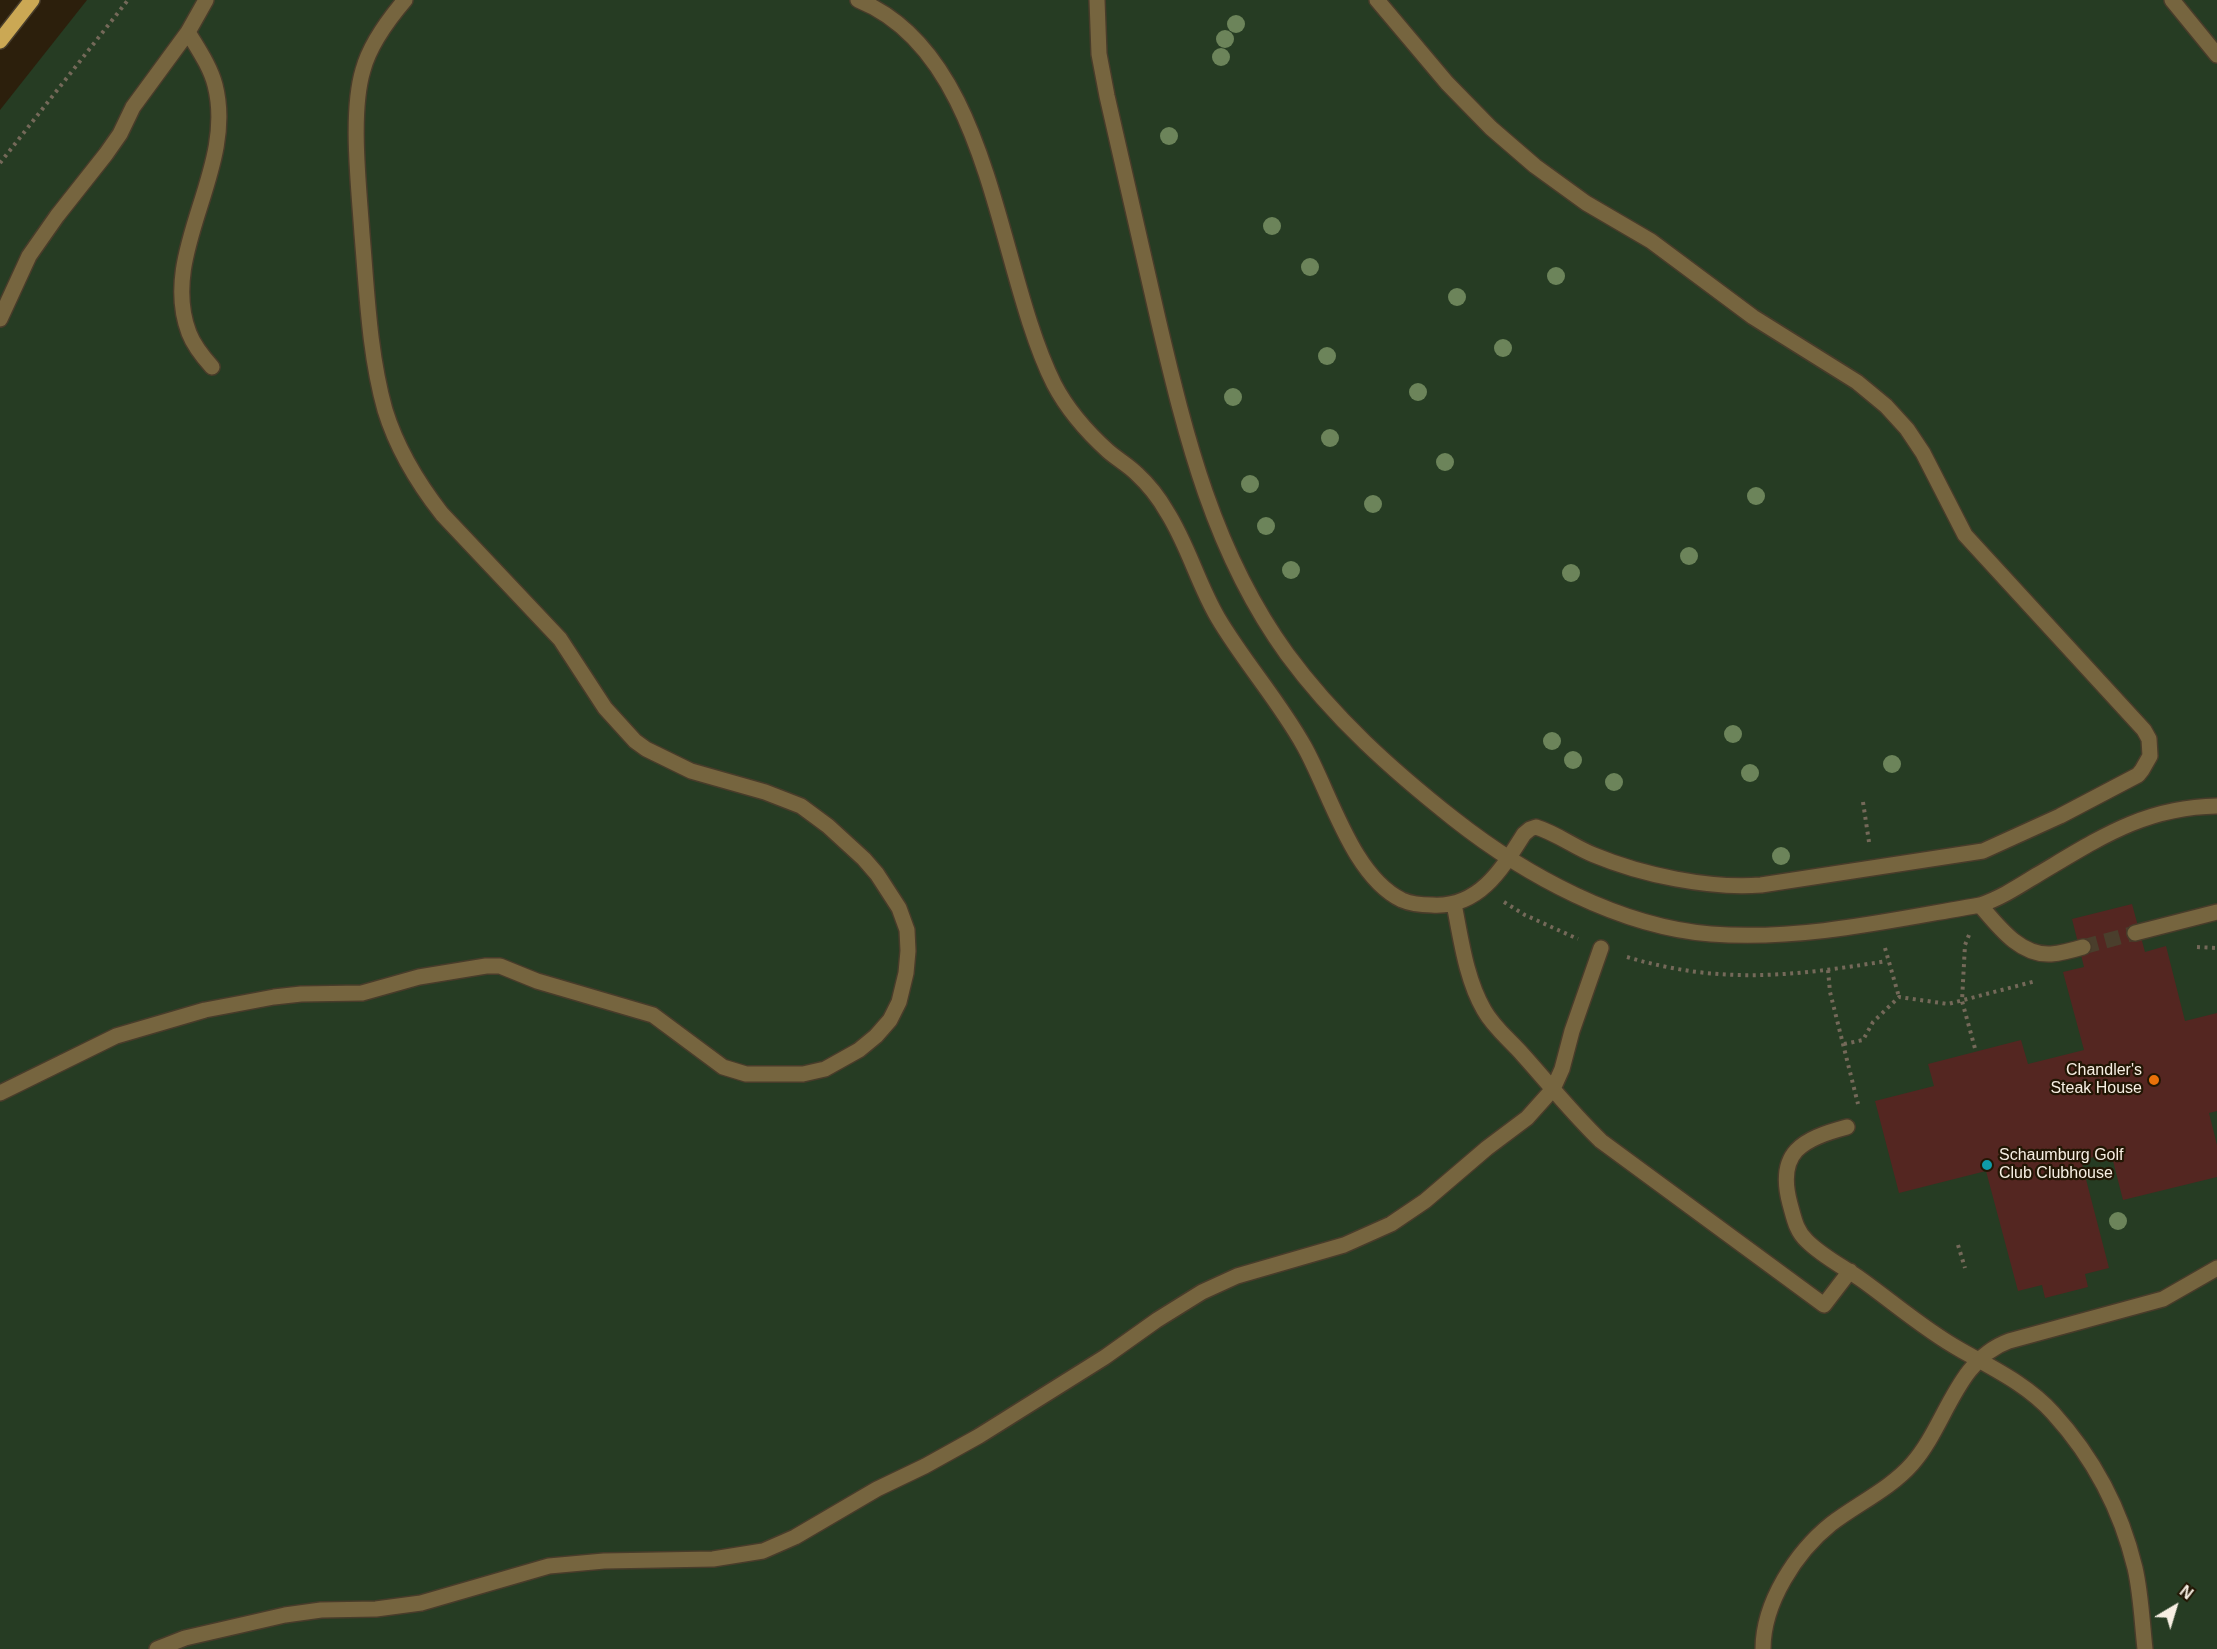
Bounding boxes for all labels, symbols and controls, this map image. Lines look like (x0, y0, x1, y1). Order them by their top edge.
place label: Chandler's Steak House (2050, 1061, 2142, 1099)
marker: Chandler's Steak House (2147, 1073, 2161, 1087)
place label: Schaumburg Golf Club Clubhouse (1999, 1146, 2124, 1184)
marker: Schaumburg Golf Club Clubhouse (1980, 1158, 1994, 1172)
north arrow (2145, 1577, 2205, 1637)
text: N (2177, 1582, 2196, 1603)

